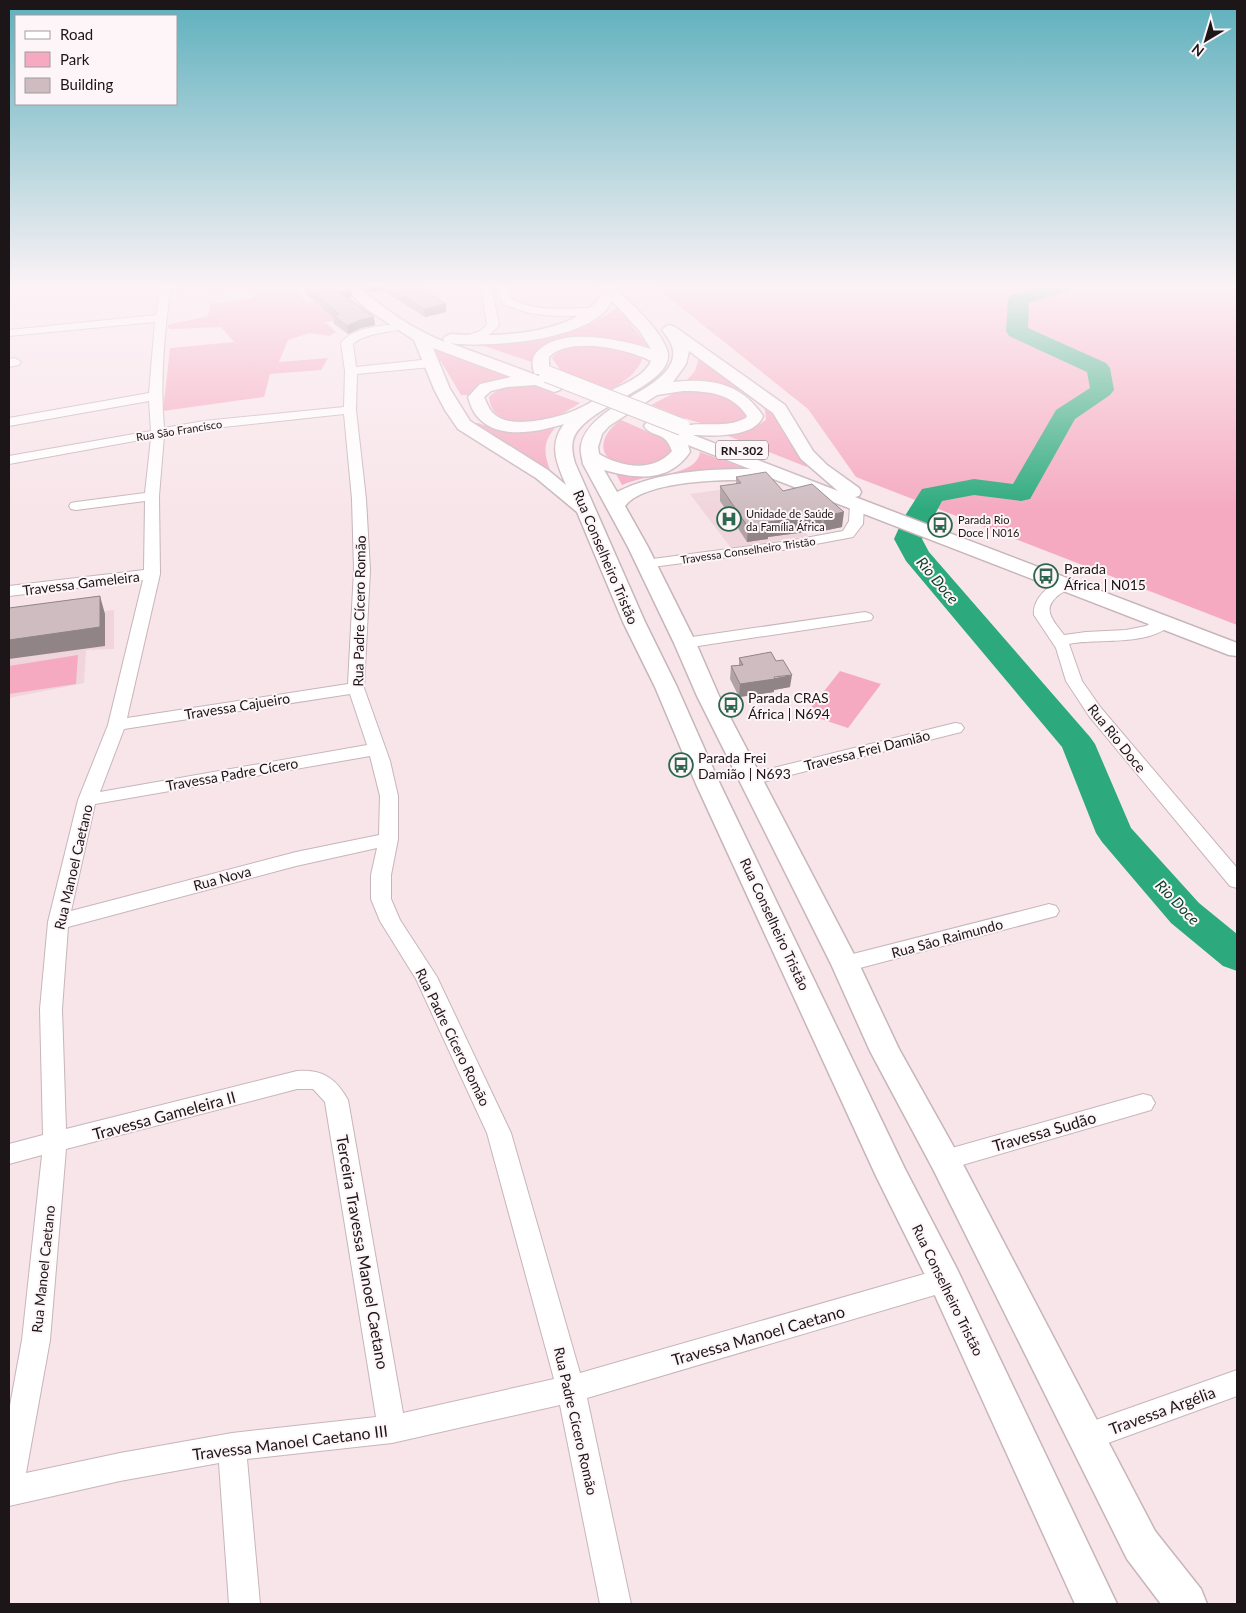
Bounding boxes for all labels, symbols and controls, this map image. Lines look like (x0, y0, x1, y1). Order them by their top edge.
legend (15, 15, 178, 105)
north arrow (1181, 15, 1231, 65)
text: Road (60, 25, 93, 43)
text: N (1188, 41, 1207, 61)
text: Park (60, 50, 90, 68)
text: Building (60, 75, 113, 93)
street label: Rua São Francisco (135, 417, 223, 443)
road number: RN-302 (716, 440, 768, 460)
street label: Rua Conselheiro Tristão (570, 487, 642, 627)
hospital icon: Unidade de Saúde da Família África (716, 506, 742, 532)
place label: Unidade de Saúde da Família África (746, 507, 834, 533)
bus stop icon: Parada Rio Doce | N016 (927, 512, 953, 538)
place label: Parada Rio Doce | N016 (958, 513, 1019, 539)
street label: Travessa Conselheiro Tristão (680, 534, 816, 566)
street label: Rua Padre Cícero Romão (349, 535, 369, 687)
water label: Rio Doce (913, 553, 963, 607)
place label: Parada África | N015 (1064, 560, 1146, 593)
bus stop icon: Parada África | N015 (1033, 563, 1059, 589)
street label: Travessa Gameleira (22, 567, 140, 599)
street label: Travessa Cajueiro (183, 689, 291, 723)
place label: Parada CRAS África | N694 (748, 689, 830, 722)
bus stop icon: Parada CRAS África | N694 (718, 692, 744, 718)
street label: Rua Rio Doce (1084, 700, 1150, 776)
street label: Travessa Frei Damião (802, 726, 932, 774)
place label: Parada Frei Damião | N693 (698, 749, 791, 782)
bus stop icon: Parada Frei Damião | N693 (668, 752, 694, 778)
street label: Travessa Padre Cícero (165, 754, 299, 794)
street label: Rua Manoel Caetano (50, 803, 96, 931)
street label: Rua Conselheiro Tristão (737, 855, 813, 993)
street label: Rua Nova (191, 862, 253, 894)
water label: Rio Doce (1152, 876, 1204, 928)
street label: Rua São Raimundo (889, 915, 1005, 961)
street label: Rua Padre Cícero Romão (412, 965, 494, 1109)
street label: Travessa Gameleira II (90, 1087, 238, 1143)
street label: Travessa Sudão (990, 1107, 1098, 1155)
street label: Terceira Travessa Manoel Caetano (333, 1133, 393, 1371)
street label: Rua Manoel Caetano (28, 1204, 58, 1334)
street label: Rua Conselheiro Tristão (909, 1221, 987, 1359)
street label: Travessa Manoel Caetano (669, 1301, 847, 1369)
street label: Rua Padre Cícero Romão (551, 1345, 601, 1497)
street label: Travessa Argélia (1106, 1382, 1218, 1438)
street label: Travessa Manoel Caetano III (191, 1421, 389, 1463)

